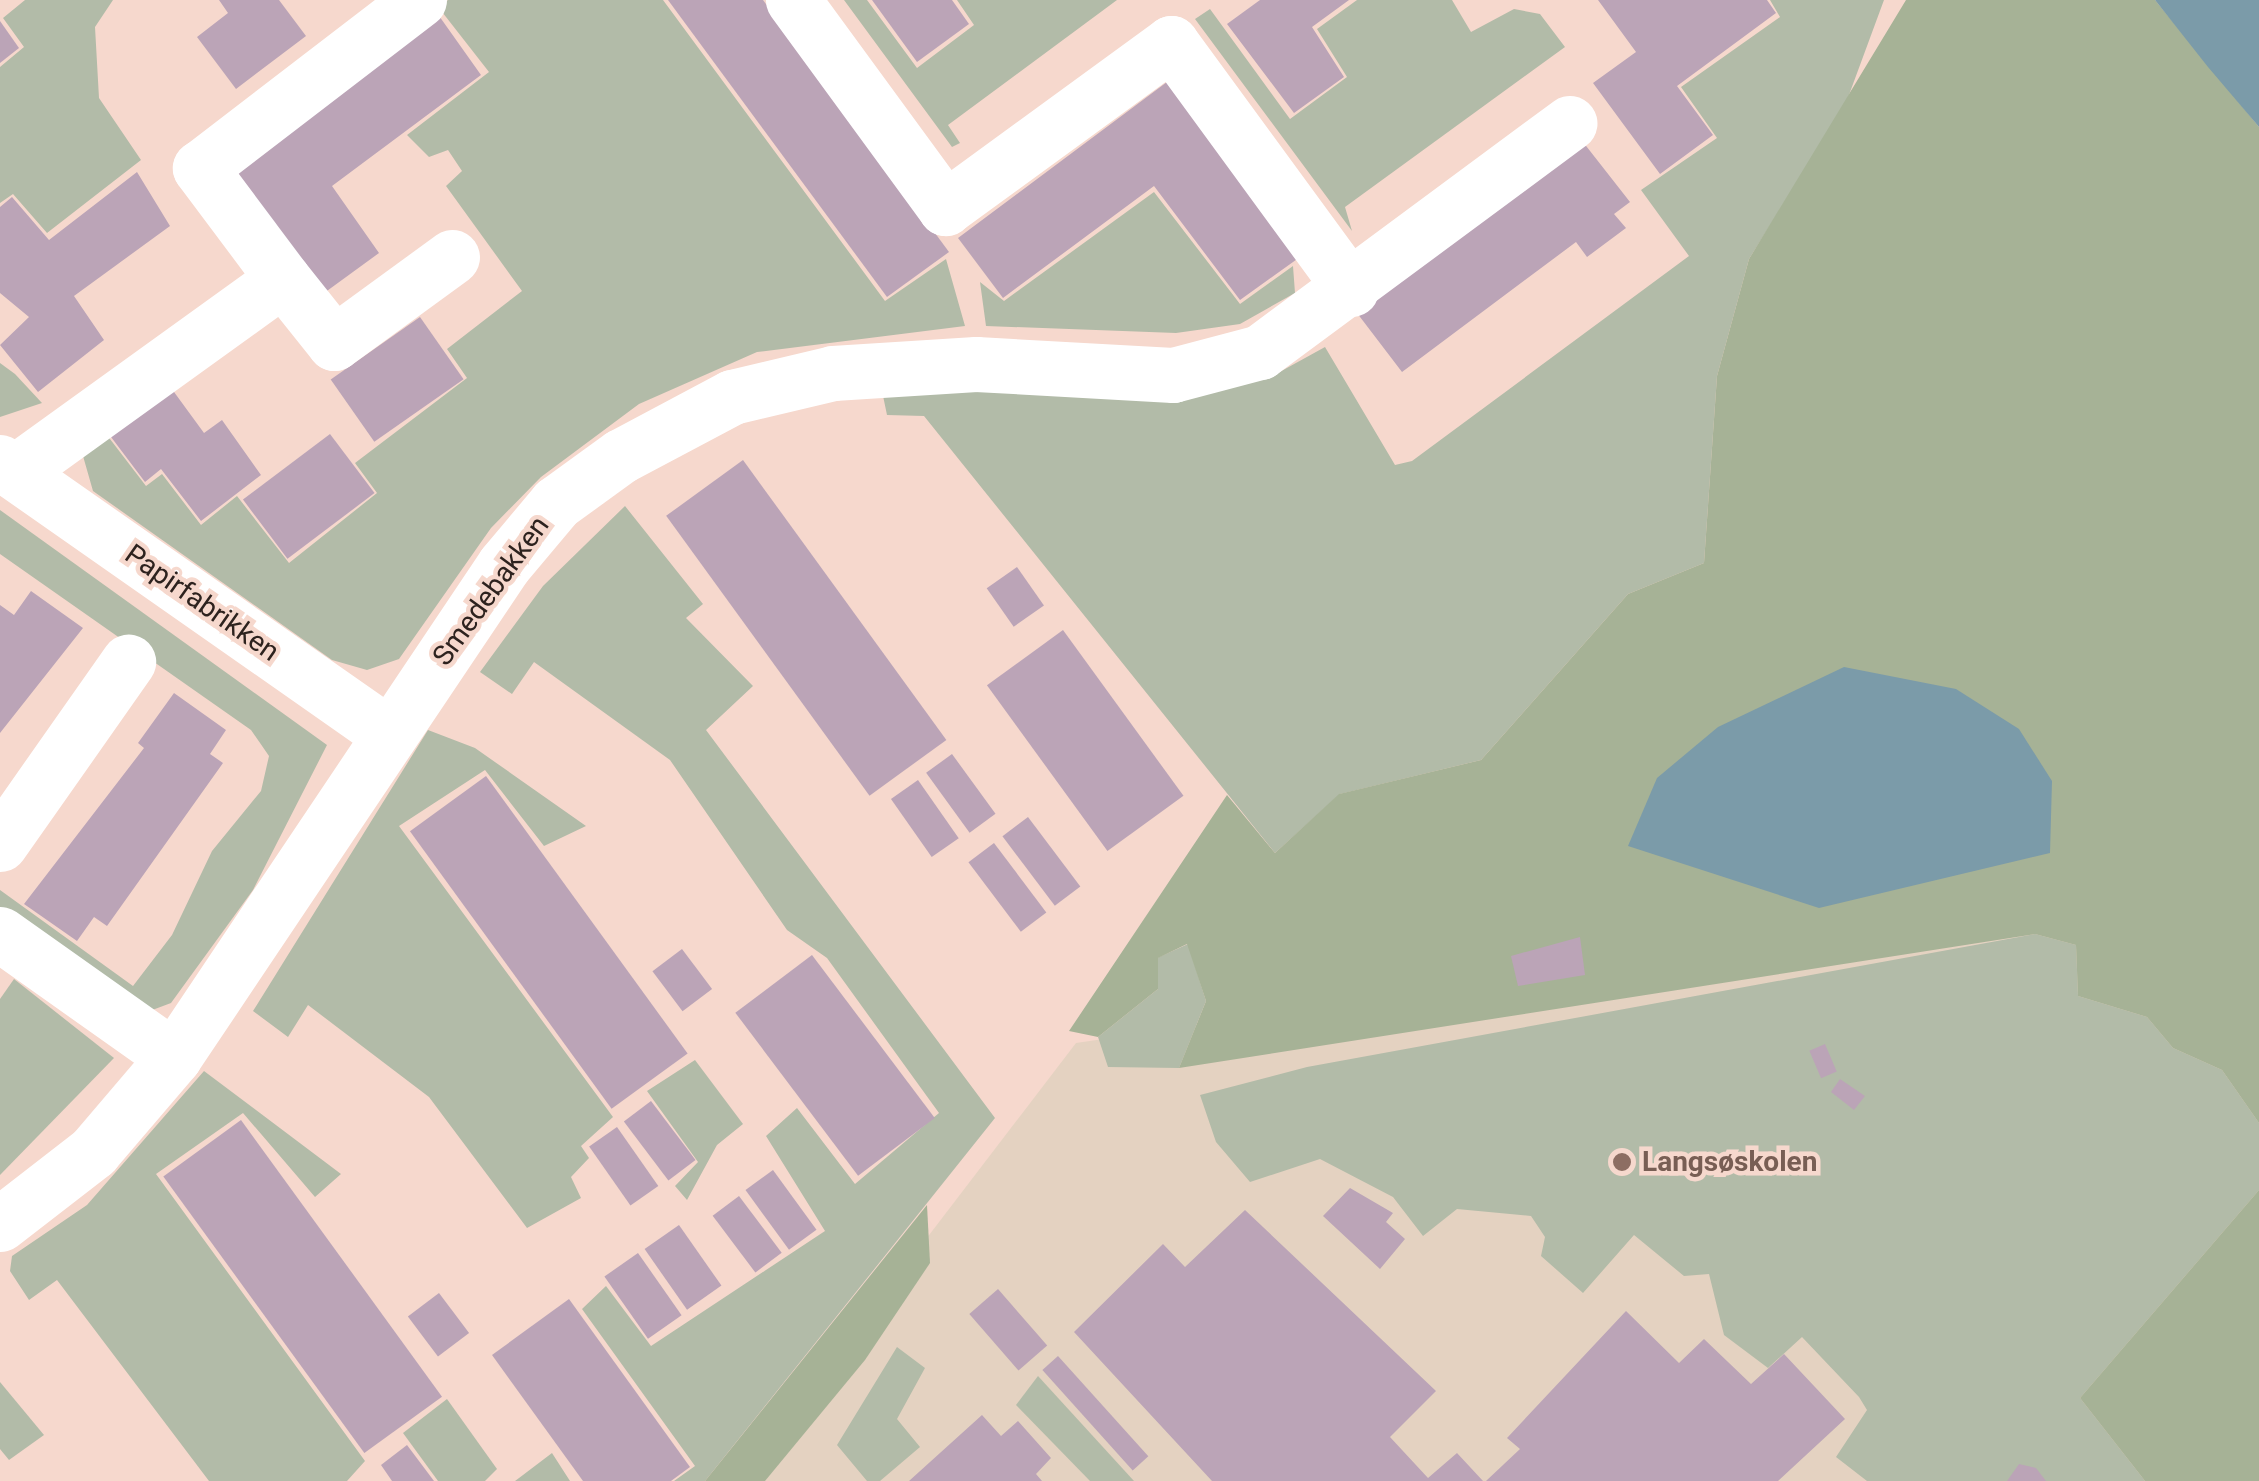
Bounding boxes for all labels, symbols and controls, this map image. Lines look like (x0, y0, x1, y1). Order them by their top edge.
street label: Smedebakken (426, 510, 556, 672)
street label: Papirfabrikken (118, 538, 286, 668)
place label: Langsøskolen (1642, 1145, 1817, 1179)
marker: Langsøskolen (1611, 1151, 1633, 1173)

